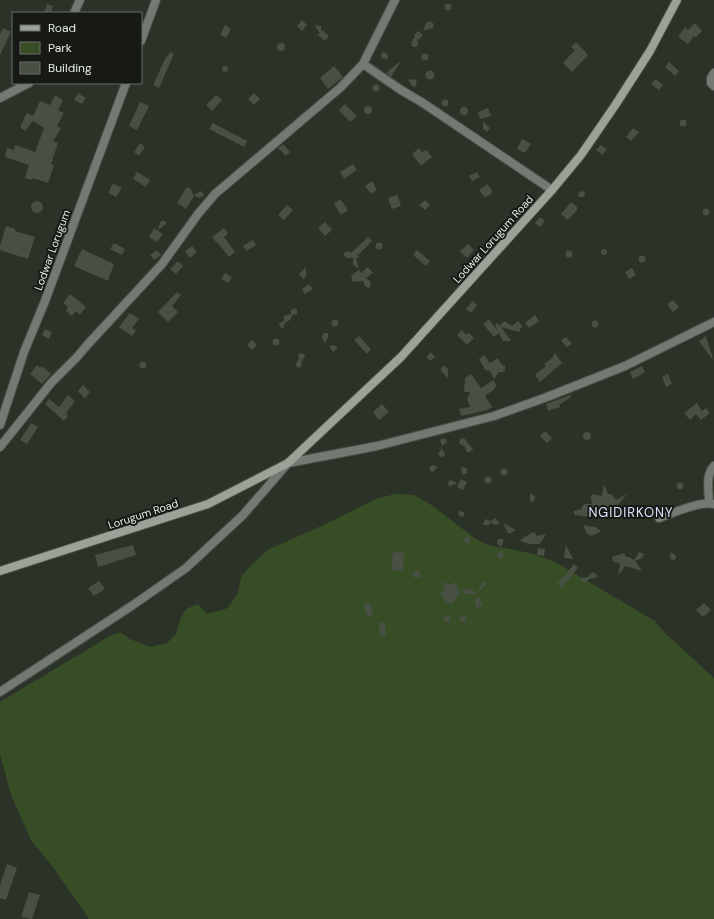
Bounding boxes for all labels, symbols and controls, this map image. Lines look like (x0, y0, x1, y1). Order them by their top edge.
legend (12, 12, 142, 84)
text: Road (48, 20, 76, 36)
text: Park (48, 40, 72, 56)
text: Building (48, 60, 92, 76)
street label: Lodwar Lorugum Road (450, 192, 536, 286)
street label: Lodwar Lorugum (31, 208, 73, 292)
street label: Lorugum Road (106, 496, 180, 532)
district label: NGIDIRKONY (588, 504, 674, 521)

